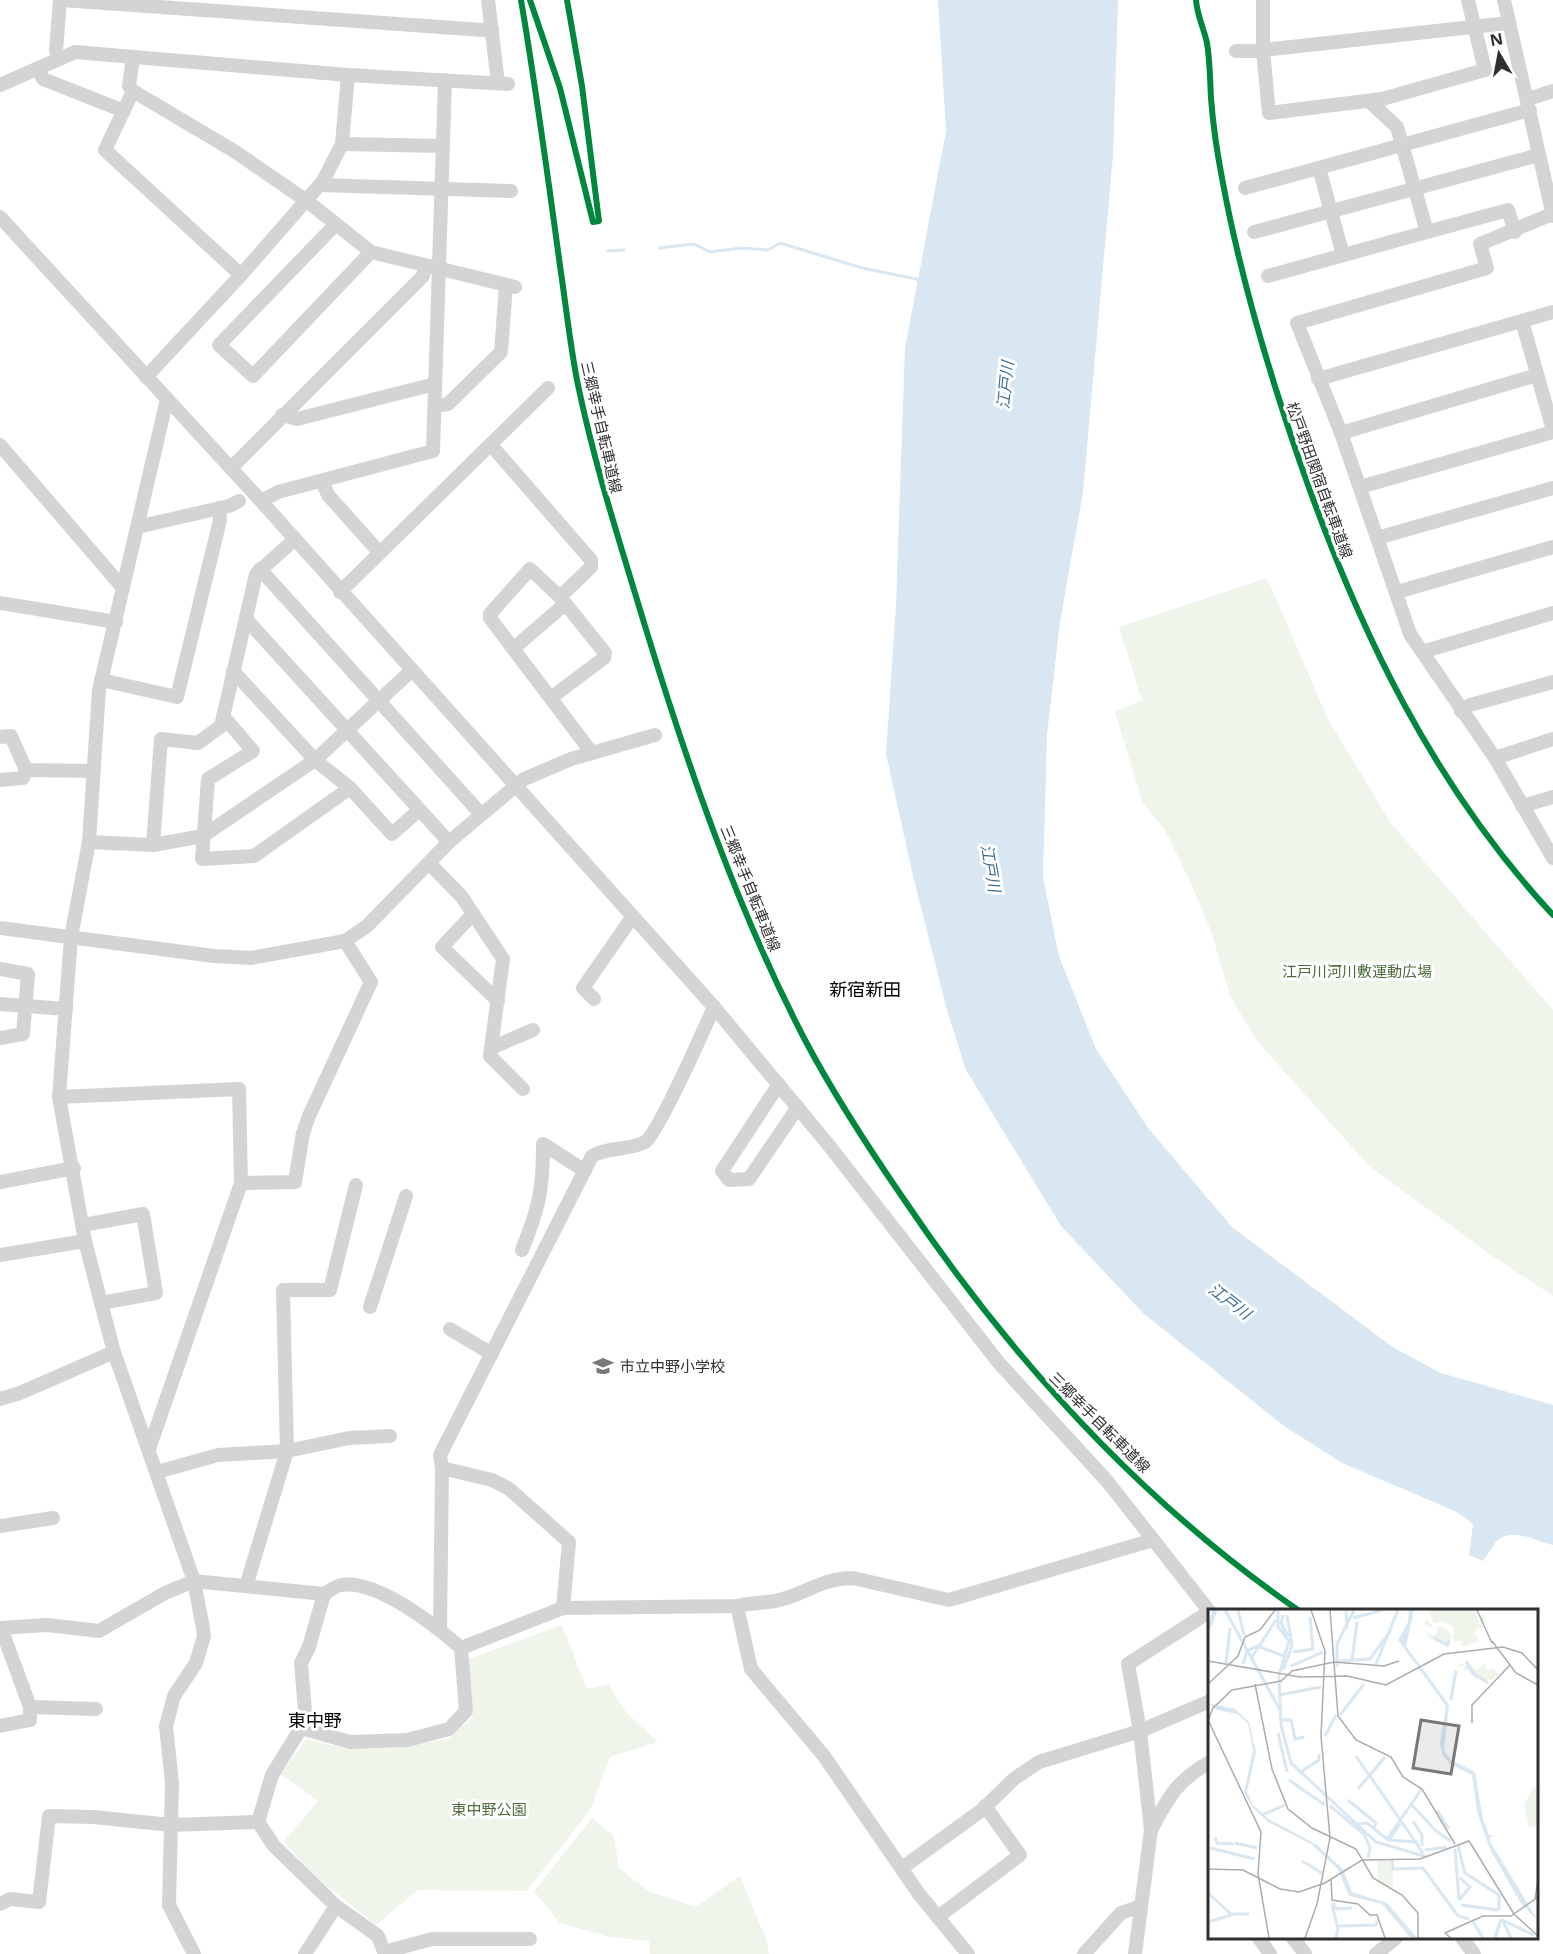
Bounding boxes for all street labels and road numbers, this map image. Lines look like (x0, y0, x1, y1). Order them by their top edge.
street label: 三郷幸手自転車道線 (577, 359, 627, 495)
street label: 松戸野田関宿自転車道線 (1282, 399, 1358, 561)
street label: 三郷幸手自転車道線 (716, 822, 786, 954)
street label: 三郷幸手自転車道線 (1045, 1367, 1155, 1477)

